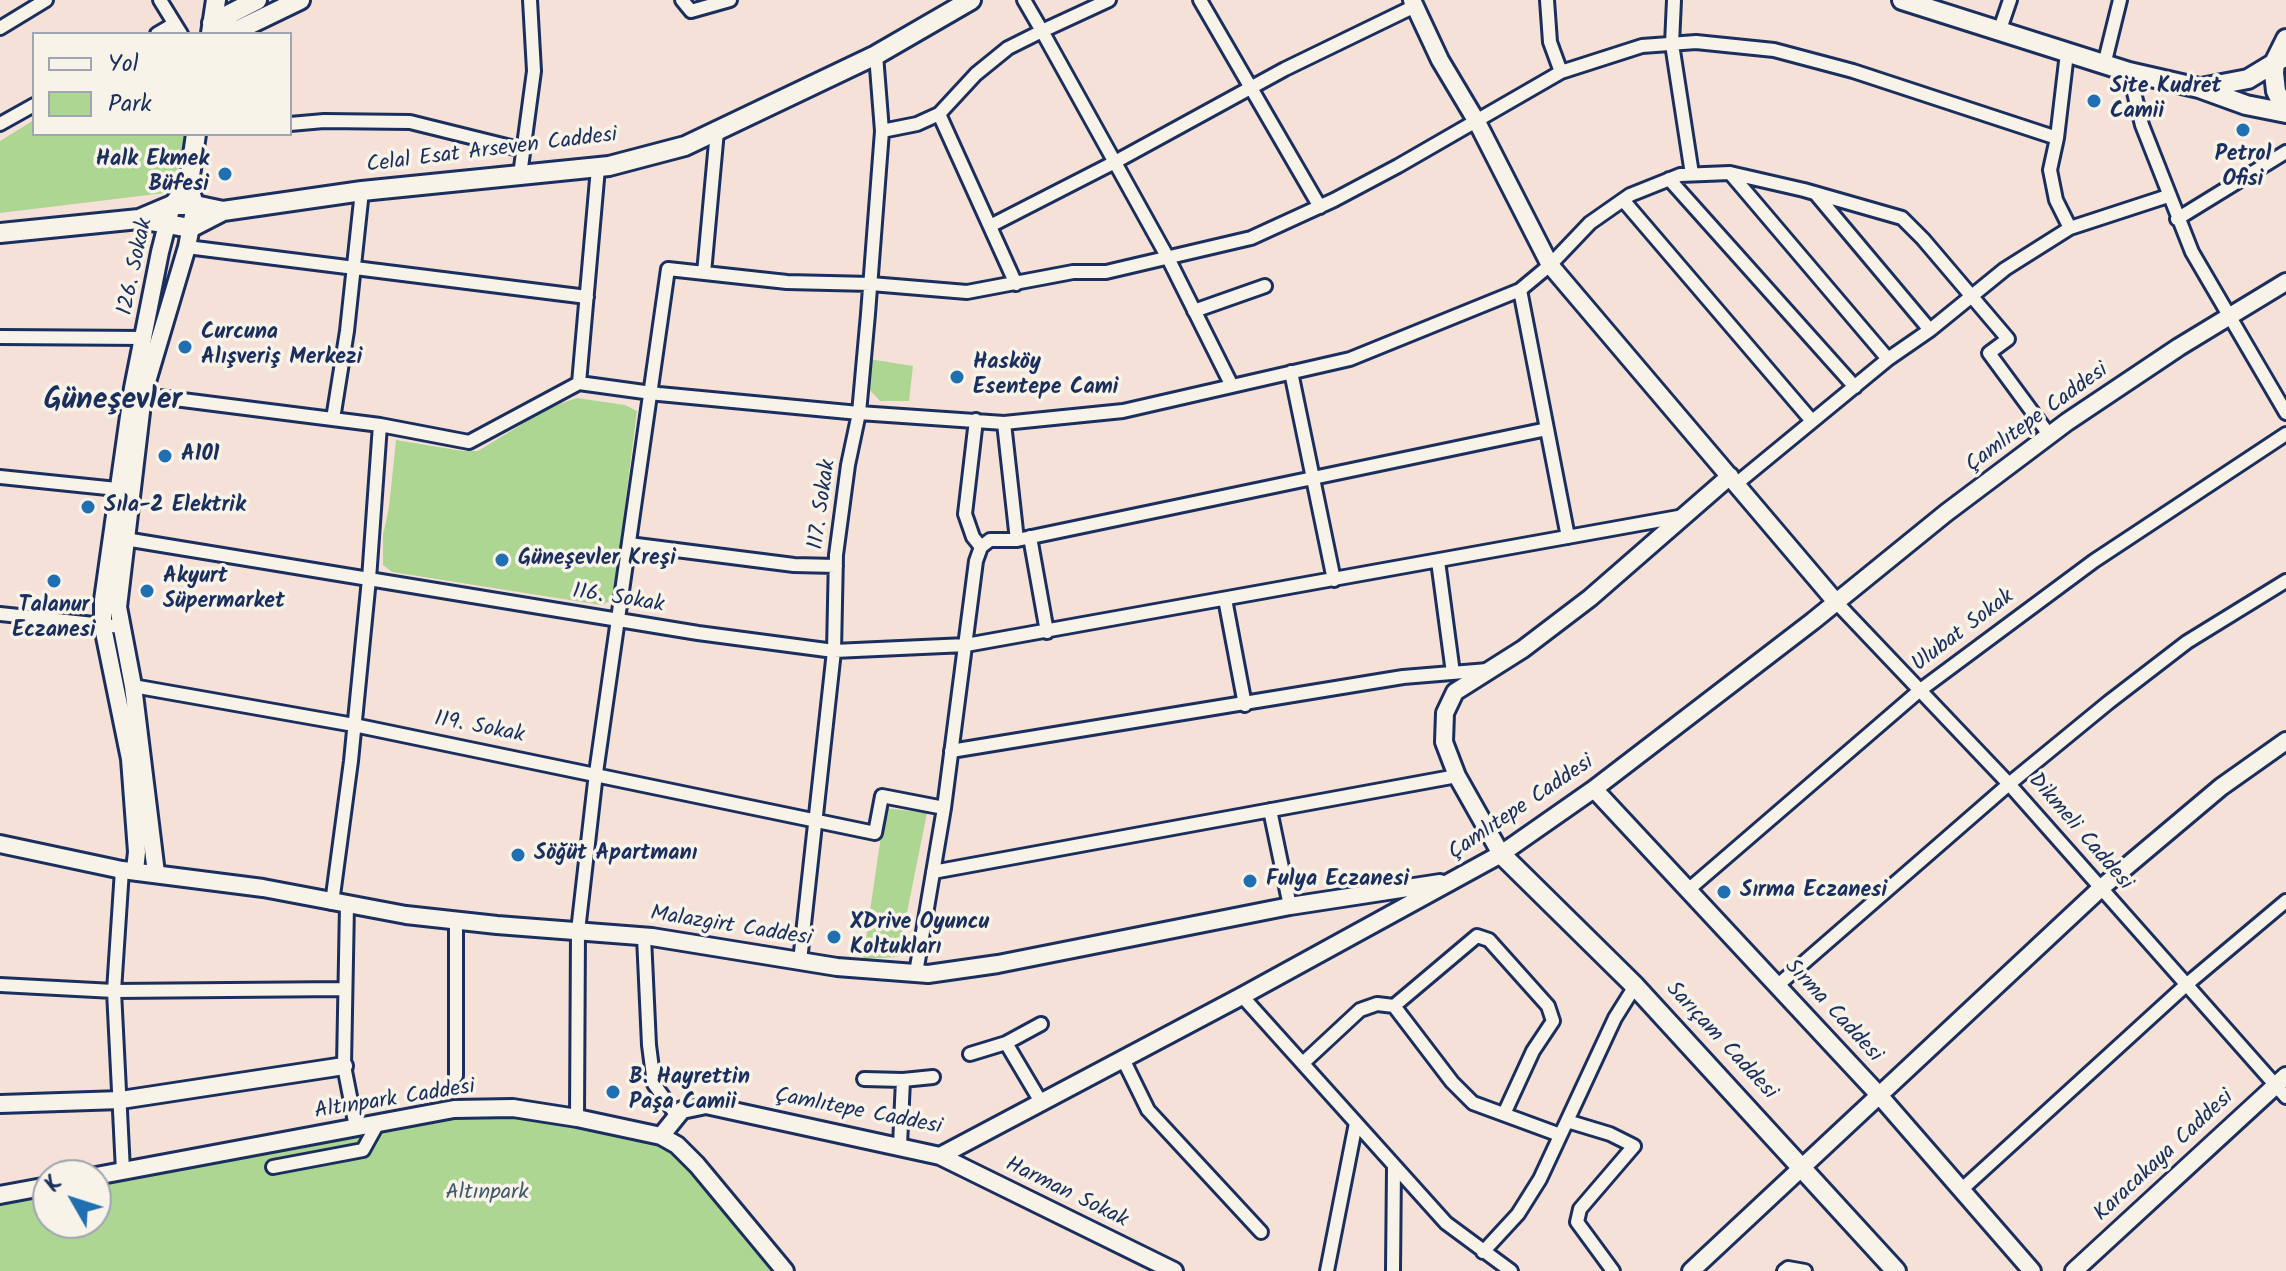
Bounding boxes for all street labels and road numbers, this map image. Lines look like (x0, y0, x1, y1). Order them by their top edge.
street label: Celal Esat Arseven Caddesi (365, 124, 619, 180)
street label: 126. Sokak (114, 216, 160, 318)
street label: Çamlıtepe Caddesi (1962, 358, 2114, 480)
street label: 117. Sokak (805, 458, 843, 552)
street label: 116. Sokak (570, 580, 666, 620)
street label: Ulubat Sokak (1908, 585, 2020, 679)
street label: 119. Sokak (432, 707, 526, 751)
street label: Çamlıtepe Caddesi (1444, 751, 1600, 867)
street label: Dikmeli Caddesi (2021, 769, 2137, 897)
street label: Malazgirt Caddesi (648, 902, 814, 954)
street label: Sırma Caddesi (1778, 955, 1886, 1069)
street label: Sarıçam Caddesi (1659, 978, 1781, 1106)
street label: Altınpark Caddesi (313, 1075, 477, 1127)
street label: Çamlıtepe Caddesi (772, 1084, 944, 1142)
street label: Karacakaya Caddesi (2090, 1086, 2240, 1228)
street label: Harman Sokak (1000, 1153, 1132, 1235)

